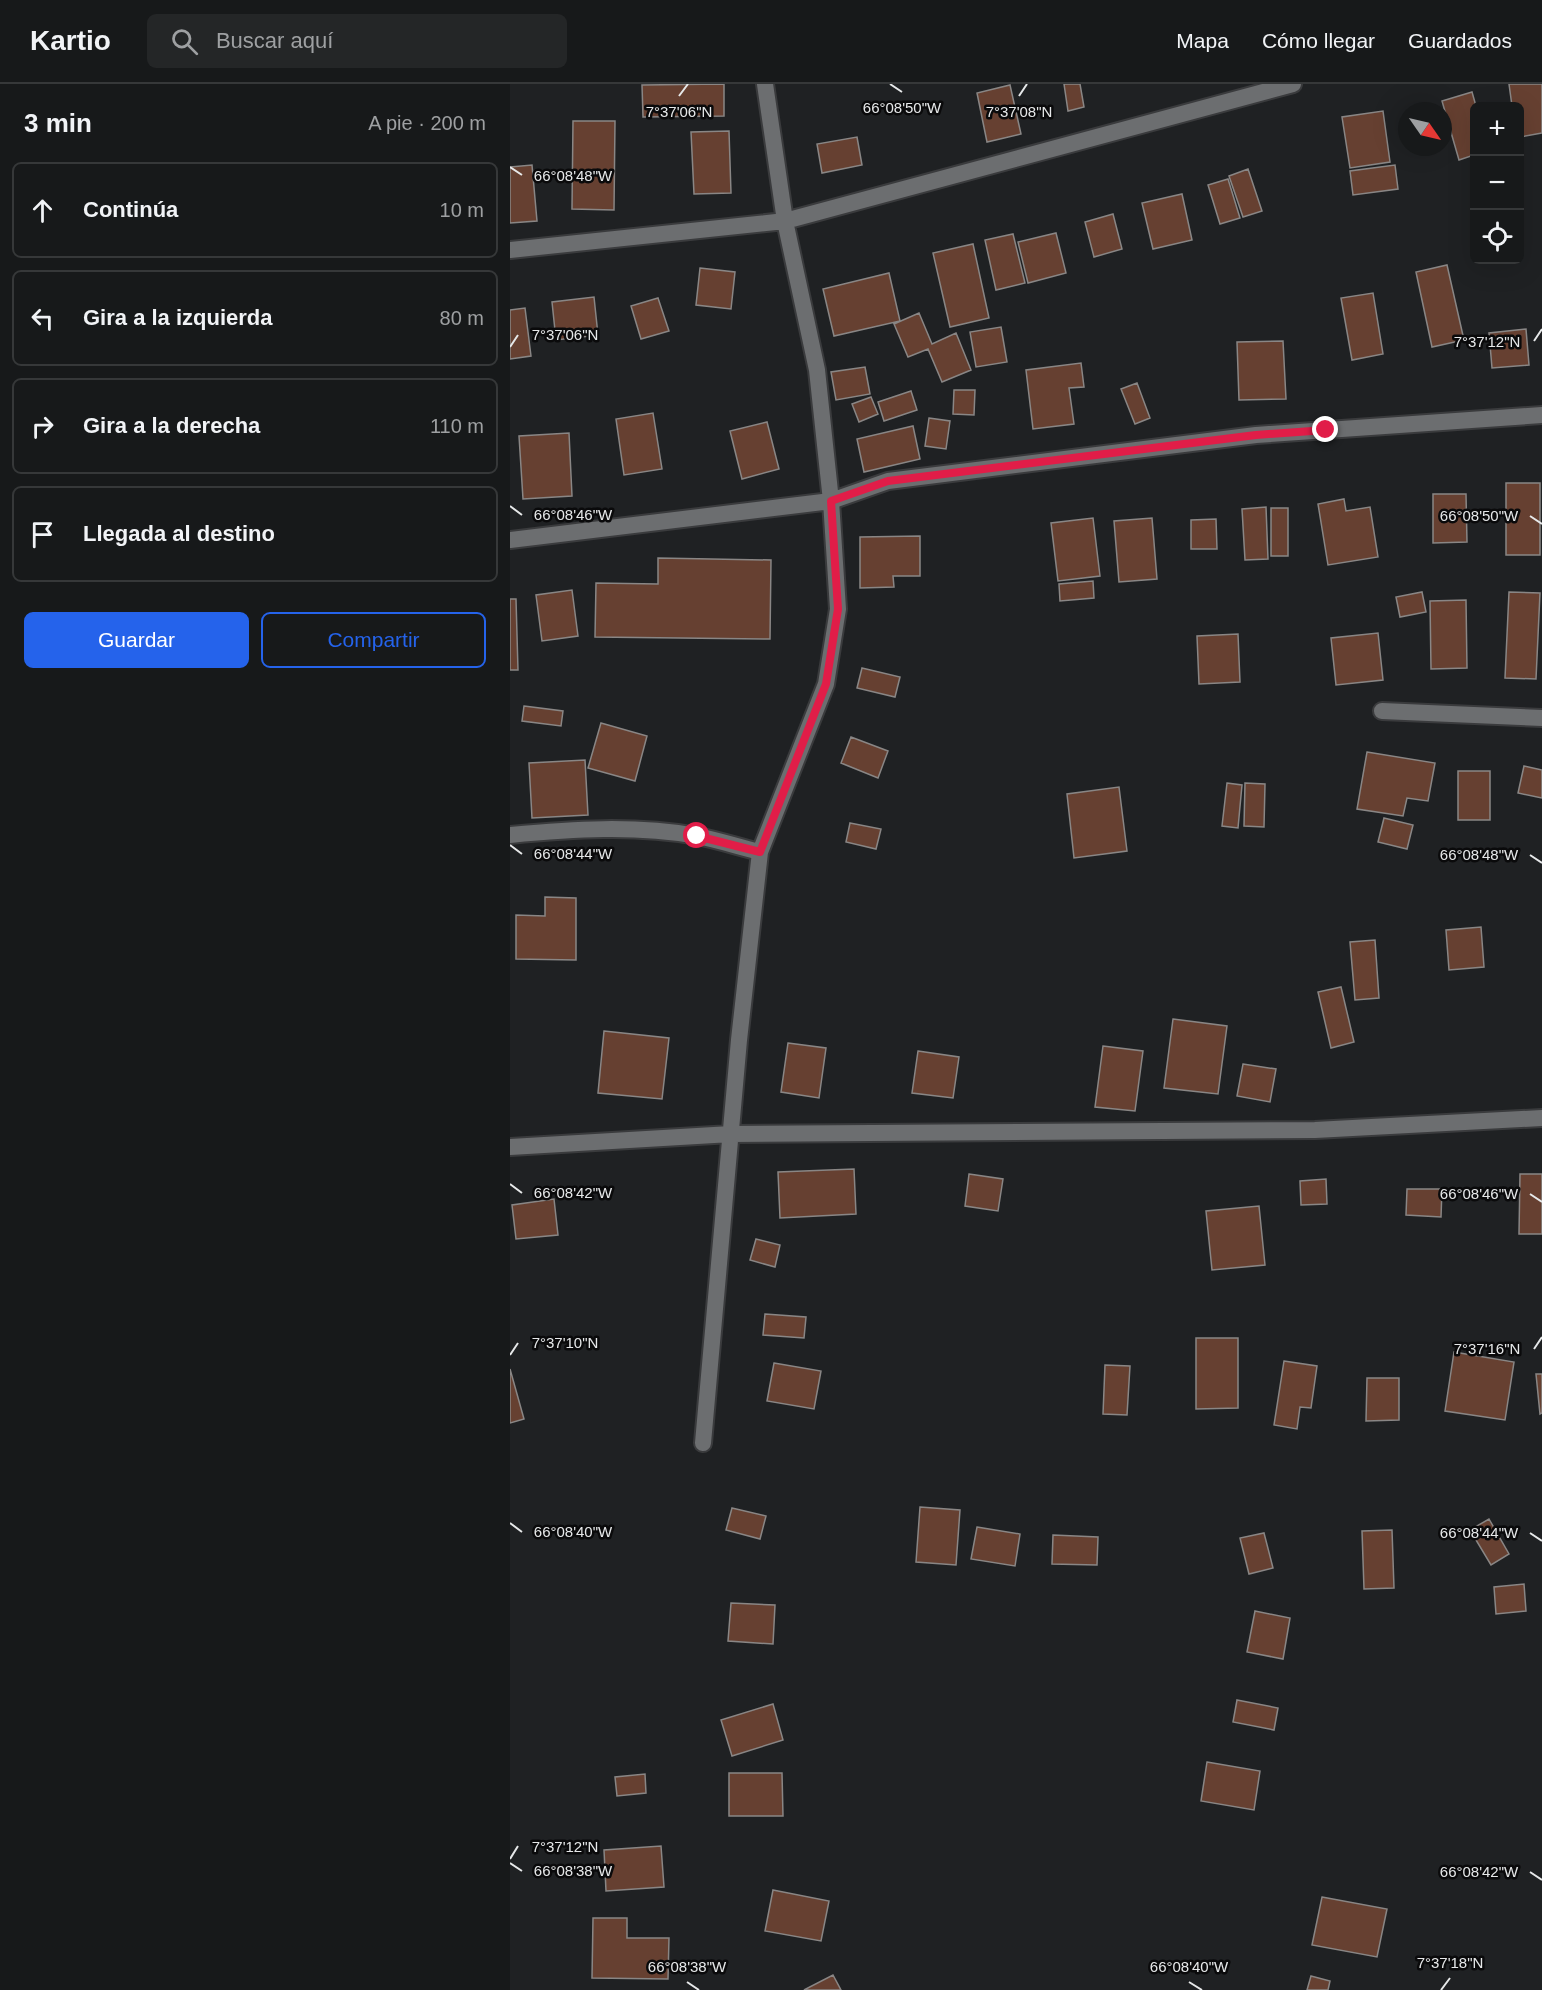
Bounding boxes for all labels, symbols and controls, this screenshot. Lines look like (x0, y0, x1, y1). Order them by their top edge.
search box (147, 14, 567, 68)
text: Kartio (30, 25, 111, 56)
icon: search (168, 25, 201, 58)
text: Buscar aquí (216, 28, 333, 53)
text: Mapa (1176, 29, 1229, 52)
text: Cómo llegar (1262, 29, 1375, 52)
text: Guardados (1408, 29, 1512, 52)
text: 66°08'50"W (863, 99, 942, 116)
north arrow (1398, 102, 1452, 156)
map controls (1470, 102, 1524, 264)
button: + (1470, 102, 1524, 156)
text: 7°37'06"N (646, 103, 712, 120)
text: 7°37'08"N (986, 103, 1052, 120)
text: 3 min (24, 108, 92, 138)
text: A pie · 200 m (368, 112, 486, 134)
button: − (1470, 156, 1524, 210)
text: 66°08'48"W (534, 167, 613, 184)
icon: ahead (26, 194, 59, 227)
text: Continúa (83, 197, 178, 222)
text: 10 m (440, 199, 484, 221)
button: locate (1470, 210, 1524, 264)
icon: left (26, 302, 59, 335)
text: Gira a la izquierda (83, 305, 273, 330)
text: 80 m (440, 307, 484, 329)
text: 7°37'06"N (532, 326, 598, 343)
text: 7°37'12"N (1454, 333, 1520, 350)
icon: right (26, 410, 59, 443)
text: Gira a la derecha (83, 413, 260, 438)
text: 110 m (430, 415, 484, 437)
route end (1312, 416, 1338, 442)
text: 66°08'46"W (534, 506, 613, 523)
text: 66°08'50"W (1440, 507, 1519, 524)
icon: arrive (26, 518, 59, 551)
text: Llegada al destino (83, 521, 275, 546)
button: Guardar (24, 612, 249, 668)
button: Compartir (261, 612, 486, 668)
route start (683, 822, 709, 848)
text: 66°08'44"W (534, 845, 613, 862)
text: 66°08'48"W (1440, 846, 1519, 863)
text: 66°08'42"W (534, 1184, 613, 1201)
text: 66°08'46"W (1440, 1185, 1519, 1202)
text: 7°37'10"N (532, 1334, 598, 1351)
text: 7°37'16"N (1454, 1340, 1520, 1357)
text: 66°08'40"W (534, 1523, 613, 1540)
text: 66°08'44"W (1440, 1524, 1519, 1541)
text: 7°37'12"N (532, 1838, 598, 1855)
text: 66°08'38"W (534, 1862, 613, 1879)
text: 66°08'42"W (1440, 1863, 1519, 1880)
text: 7°37'18"N (1417, 1954, 1483, 1971)
text: 66°08'38"W (648, 1958, 727, 1975)
text: 66°08'40"W (1150, 1958, 1229, 1975)

